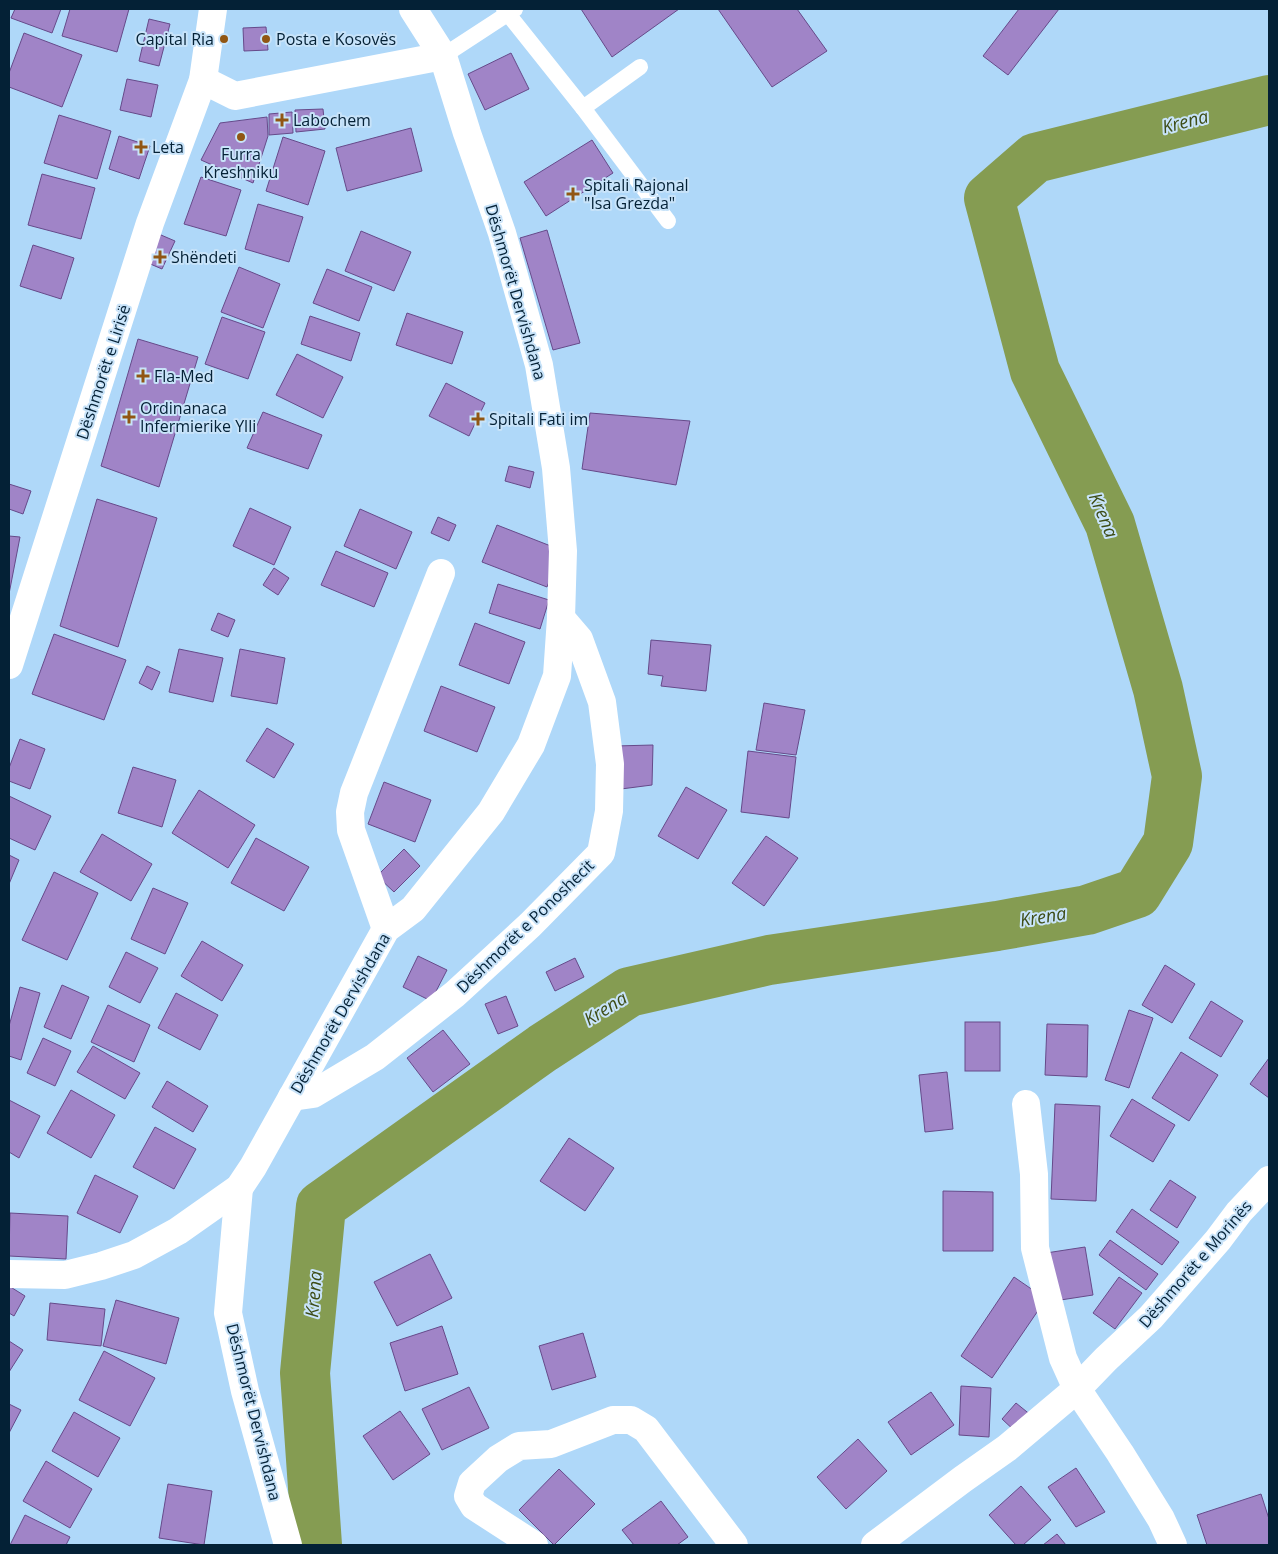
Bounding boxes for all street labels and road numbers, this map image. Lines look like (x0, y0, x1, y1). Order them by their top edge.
street label: Dëshmorët Dervishdana (480, 202, 552, 382)
street label: Dëshmorët e Lirisë (71, 302, 135, 442)
street label: Dëshmorët e Ponoshecit (451, 854, 599, 998)
street label: Dëshmorët Dervishdana (285, 929, 395, 1097)
street label: Dëshmorët e Morinës (1134, 1196, 1256, 1332)
street label: Dëshmorët Dervishdana (221, 1321, 287, 1503)

